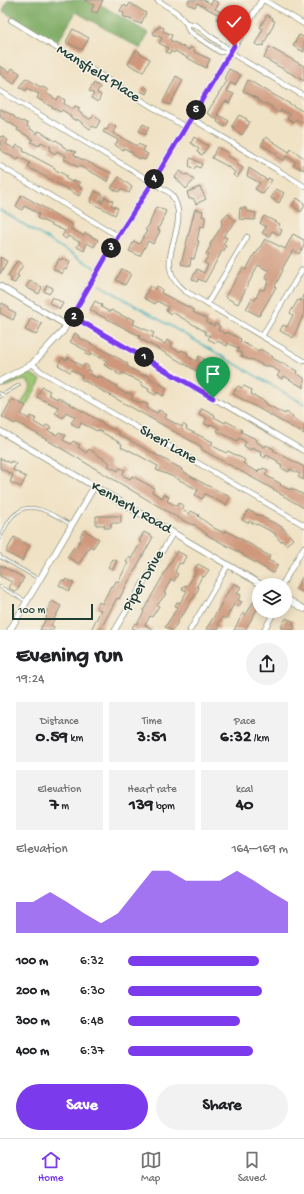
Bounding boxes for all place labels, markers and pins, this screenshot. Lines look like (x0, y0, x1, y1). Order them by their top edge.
pin (217, 5, 251, 46)
pin: 5 (186, 100, 206, 120)
pin: 4 (144, 169, 164, 189)
pin: 3 (101, 238, 121, 258)
pin: 2 (64, 307, 84, 327)
pin: 1 (134, 347, 154, 367)
pin (196, 357, 230, 398)

